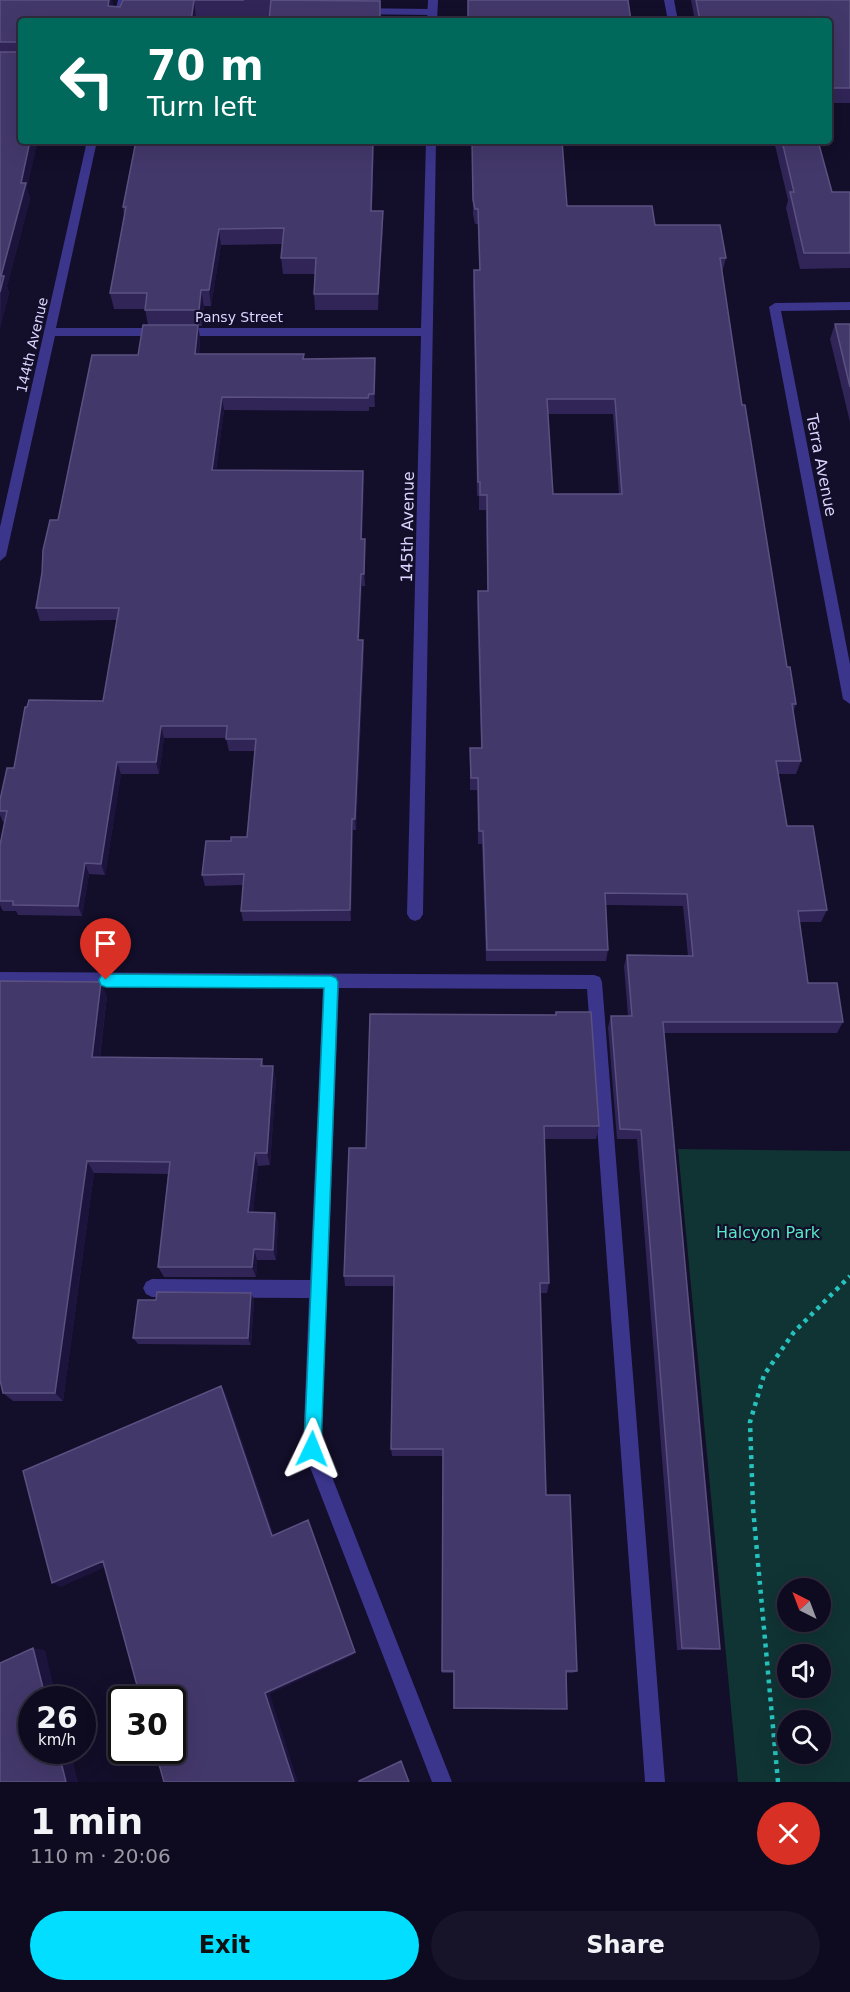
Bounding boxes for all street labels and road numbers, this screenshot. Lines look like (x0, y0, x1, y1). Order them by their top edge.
street label: 144th Avenue (13, 296, 51, 394)
street label: Pansy Street (195, 309, 283, 325)
street label: Terra Avenue (802, 411, 841, 518)
street label: 145th Avenue (397, 471, 418, 583)

